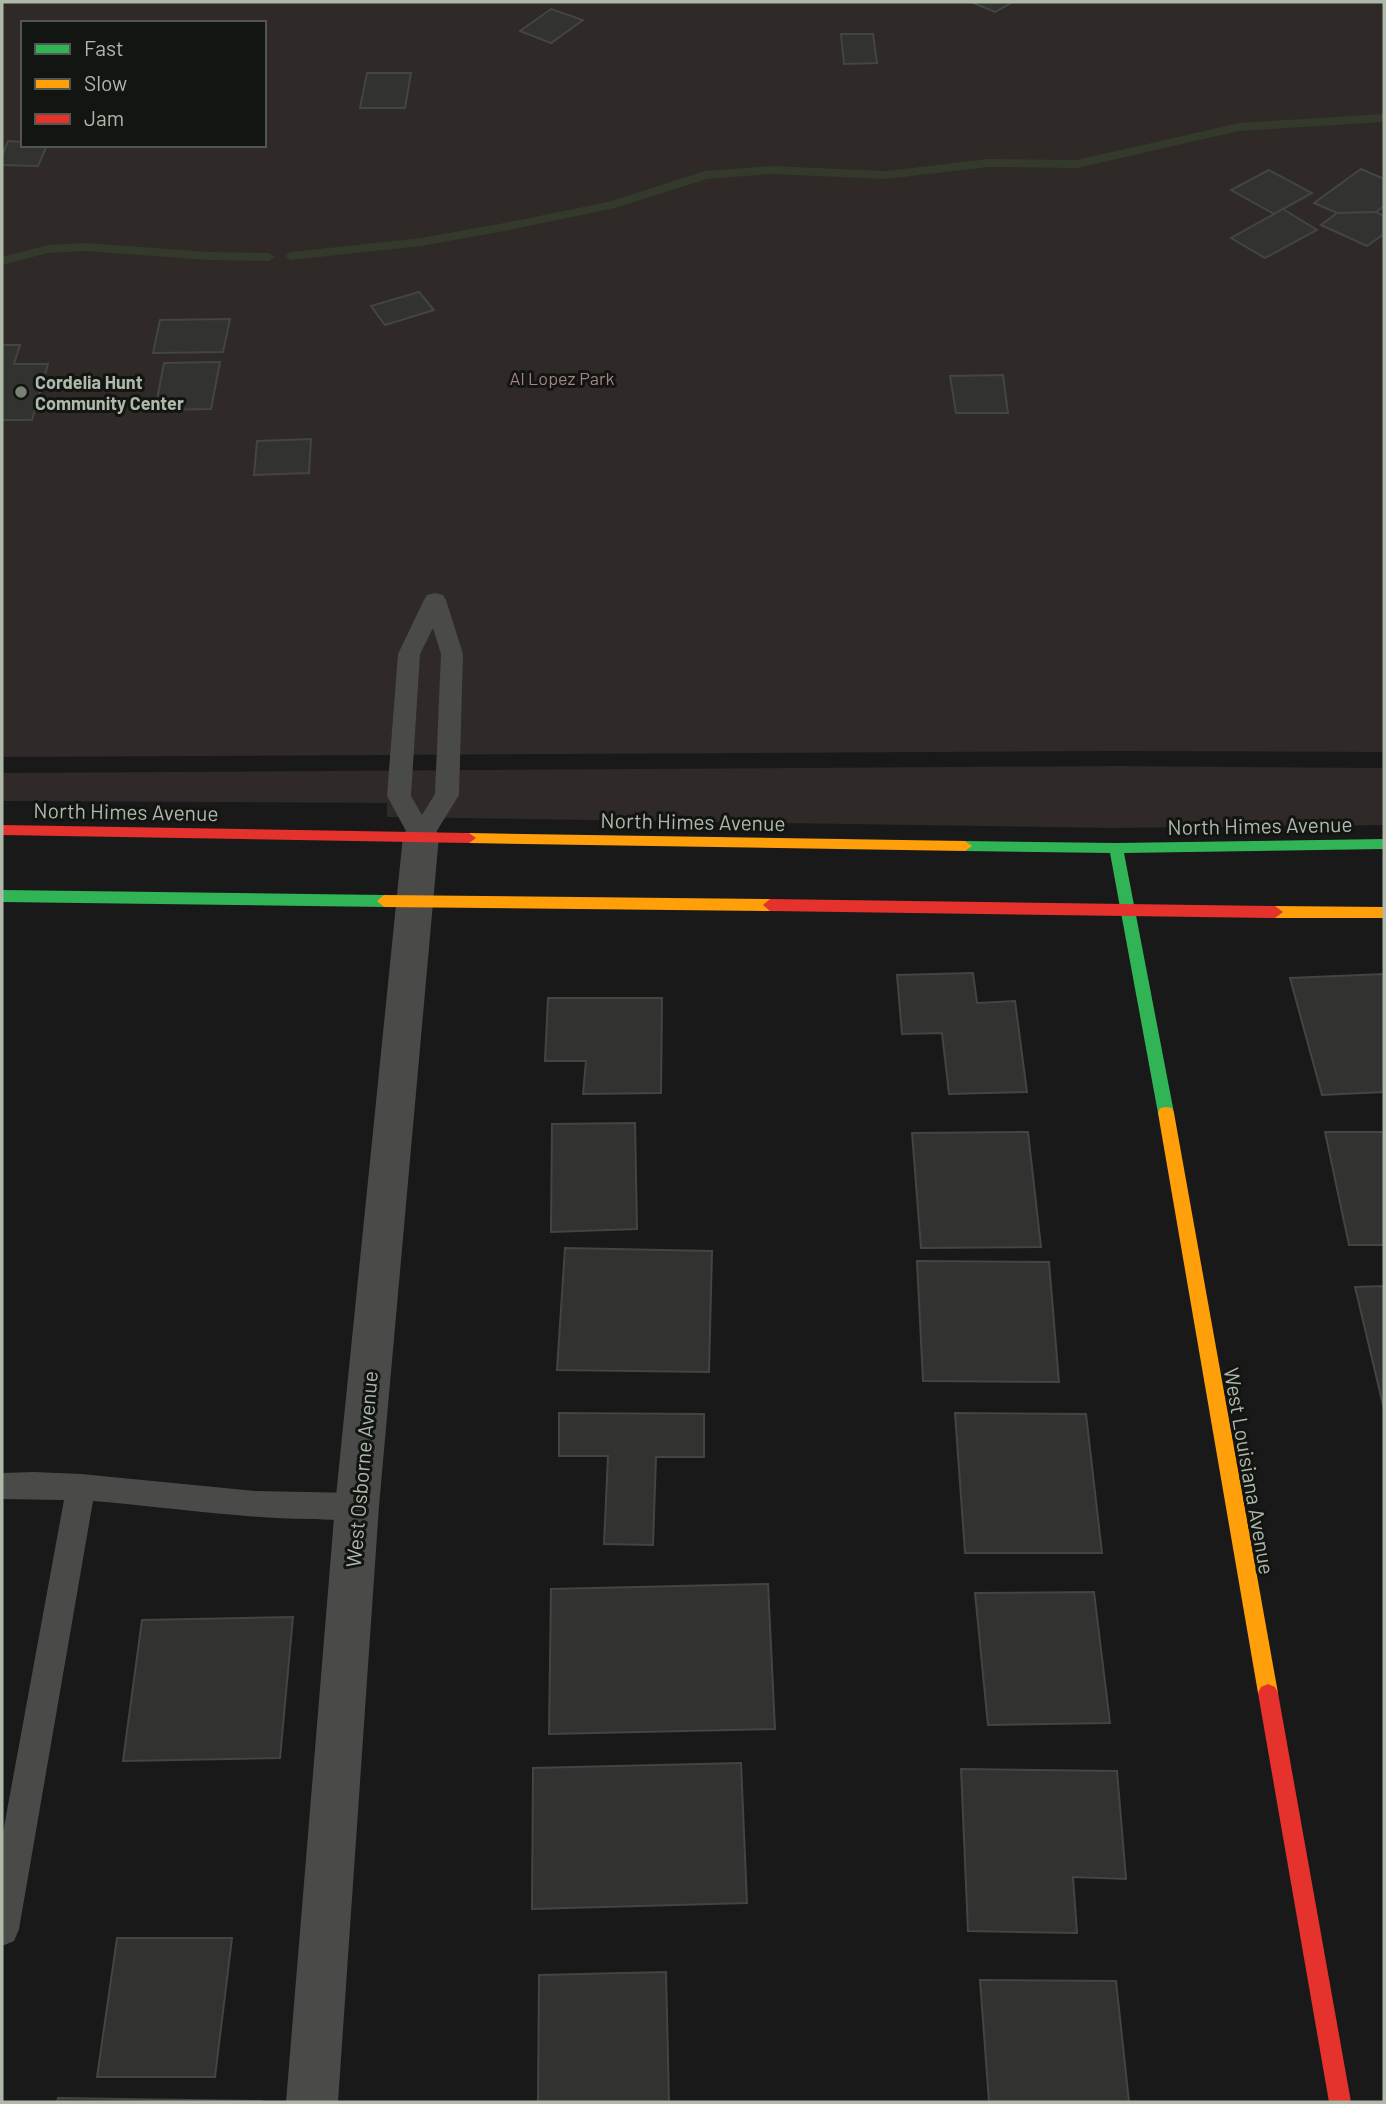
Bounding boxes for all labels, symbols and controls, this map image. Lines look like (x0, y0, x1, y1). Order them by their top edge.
legend (21, 21, 266, 147)
text: Fast (84, 35, 124, 60)
text: Slow (84, 70, 127, 95)
text: Jam (84, 105, 124, 130)
park label: Al Lopez Park (509, 367, 615, 389)
place label: Cordelia Hunt Community Center (35, 371, 184, 414)
marker: Cordelia Hunt Community Center (13, 384, 29, 400)
street label: North Himes Avenue (33, 797, 219, 825)
street label: North Himes Avenue (600, 807, 786, 835)
street label: North Himes Avenue (1167, 811, 1353, 839)
street label: West Louisiana Avenue (1220, 1366, 1280, 1576)
street label: West Osborne Avenue (340, 1370, 382, 1568)

